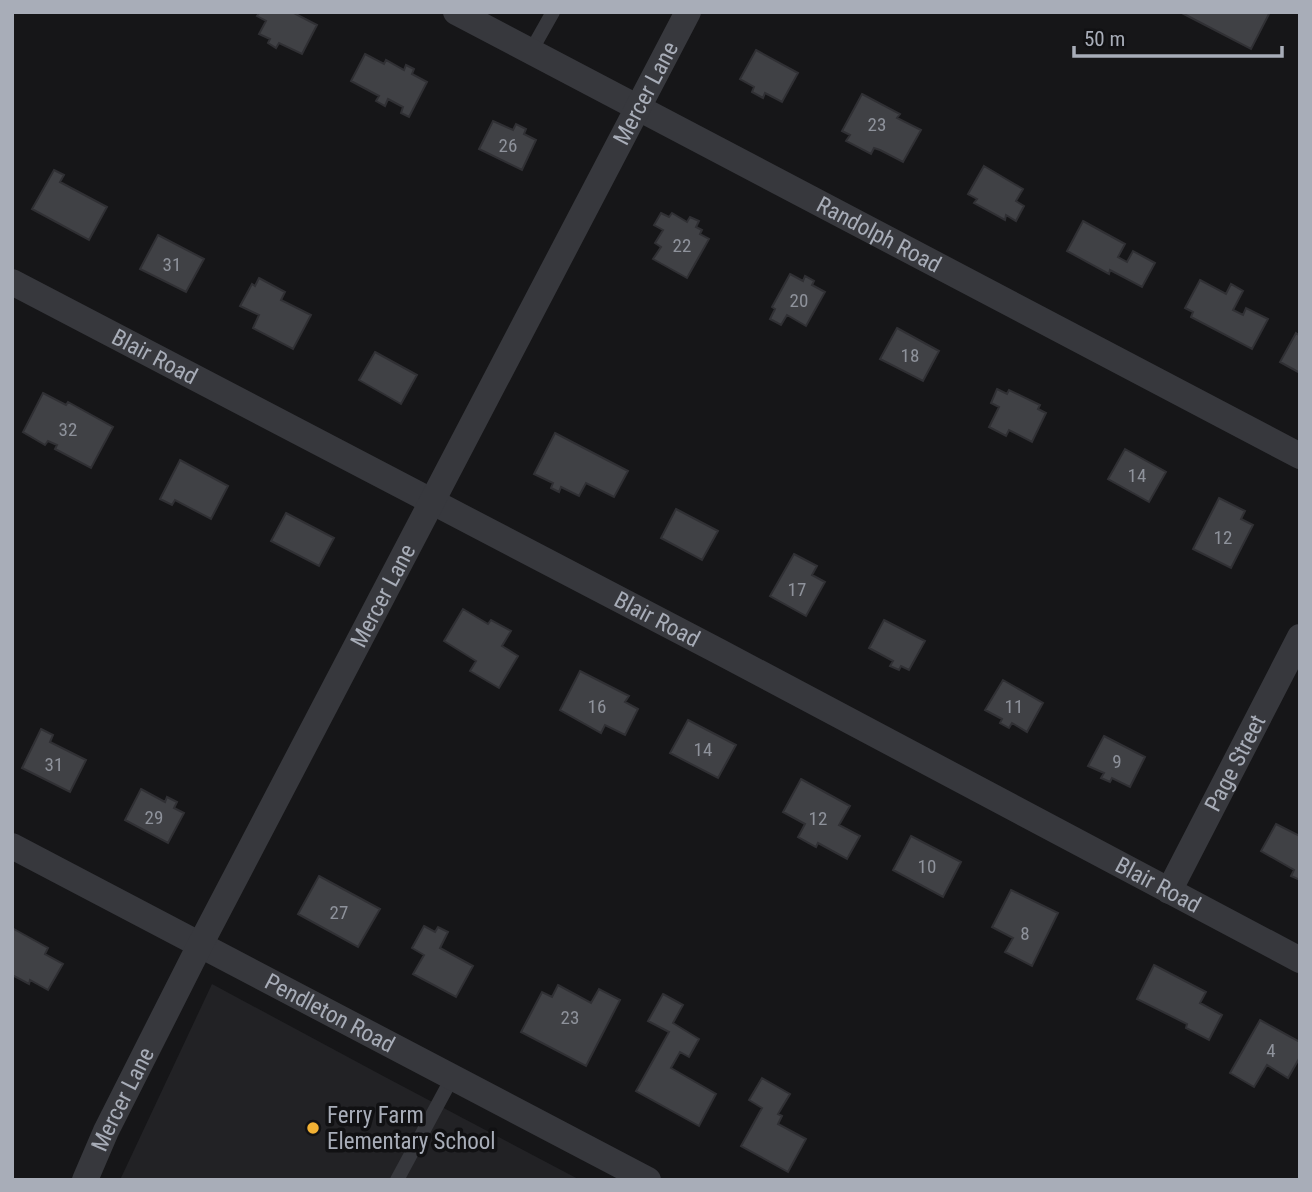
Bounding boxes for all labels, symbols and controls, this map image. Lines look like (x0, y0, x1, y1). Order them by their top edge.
scale bar (1074, 14, 1282, 58)
text: 50 m (1084, 27, 1125, 51)
street label: Mercer Lane (607, 37, 684, 149)
house number: 23 (868, 113, 886, 136)
house number: 26 (499, 134, 517, 157)
street label: Randolph Road (812, 191, 946, 278)
house number: 22 (673, 234, 691, 257)
house number: 31 (163, 253, 181, 276)
house number: 20 (790, 289, 808, 312)
street label: Blair Road (107, 323, 202, 390)
house number: 18 (901, 344, 919, 367)
house number: 32 (59, 418, 77, 441)
house number: 14 (1128, 464, 1146, 487)
house number: 12 (1214, 526, 1232, 549)
street label: Mercer Lane (345, 539, 421, 652)
house number: 17 (788, 578, 806, 601)
street label: Blair Road (610, 586, 705, 653)
house number: 16 (588, 695, 606, 718)
house number: 11 (1005, 695, 1023, 718)
street label: Page Street (1199, 710, 1271, 816)
house number: 14 (694, 738, 712, 761)
house number: 9 (1112, 750, 1122, 773)
house number: 31 (45, 753, 63, 776)
house number: 29 (145, 806, 163, 829)
house number: 12 (809, 807, 827, 830)
street label: Blair Road (1111, 851, 1205, 918)
house number: 10 (918, 855, 936, 878)
house number: 27 (330, 901, 348, 924)
house number: 8 (1020, 922, 1030, 945)
street label: Pendleton Road (260, 968, 399, 1058)
house number: 23 (561, 1006, 579, 1029)
house number: 4 (1266, 1039, 1276, 1062)
street label: Mercer Lane (85, 1043, 160, 1155)
place label: Ferry Farm Elementary School (327, 1102, 496, 1155)
marker: Ferry Farm Elementary School (305, 1120, 321, 1136)

